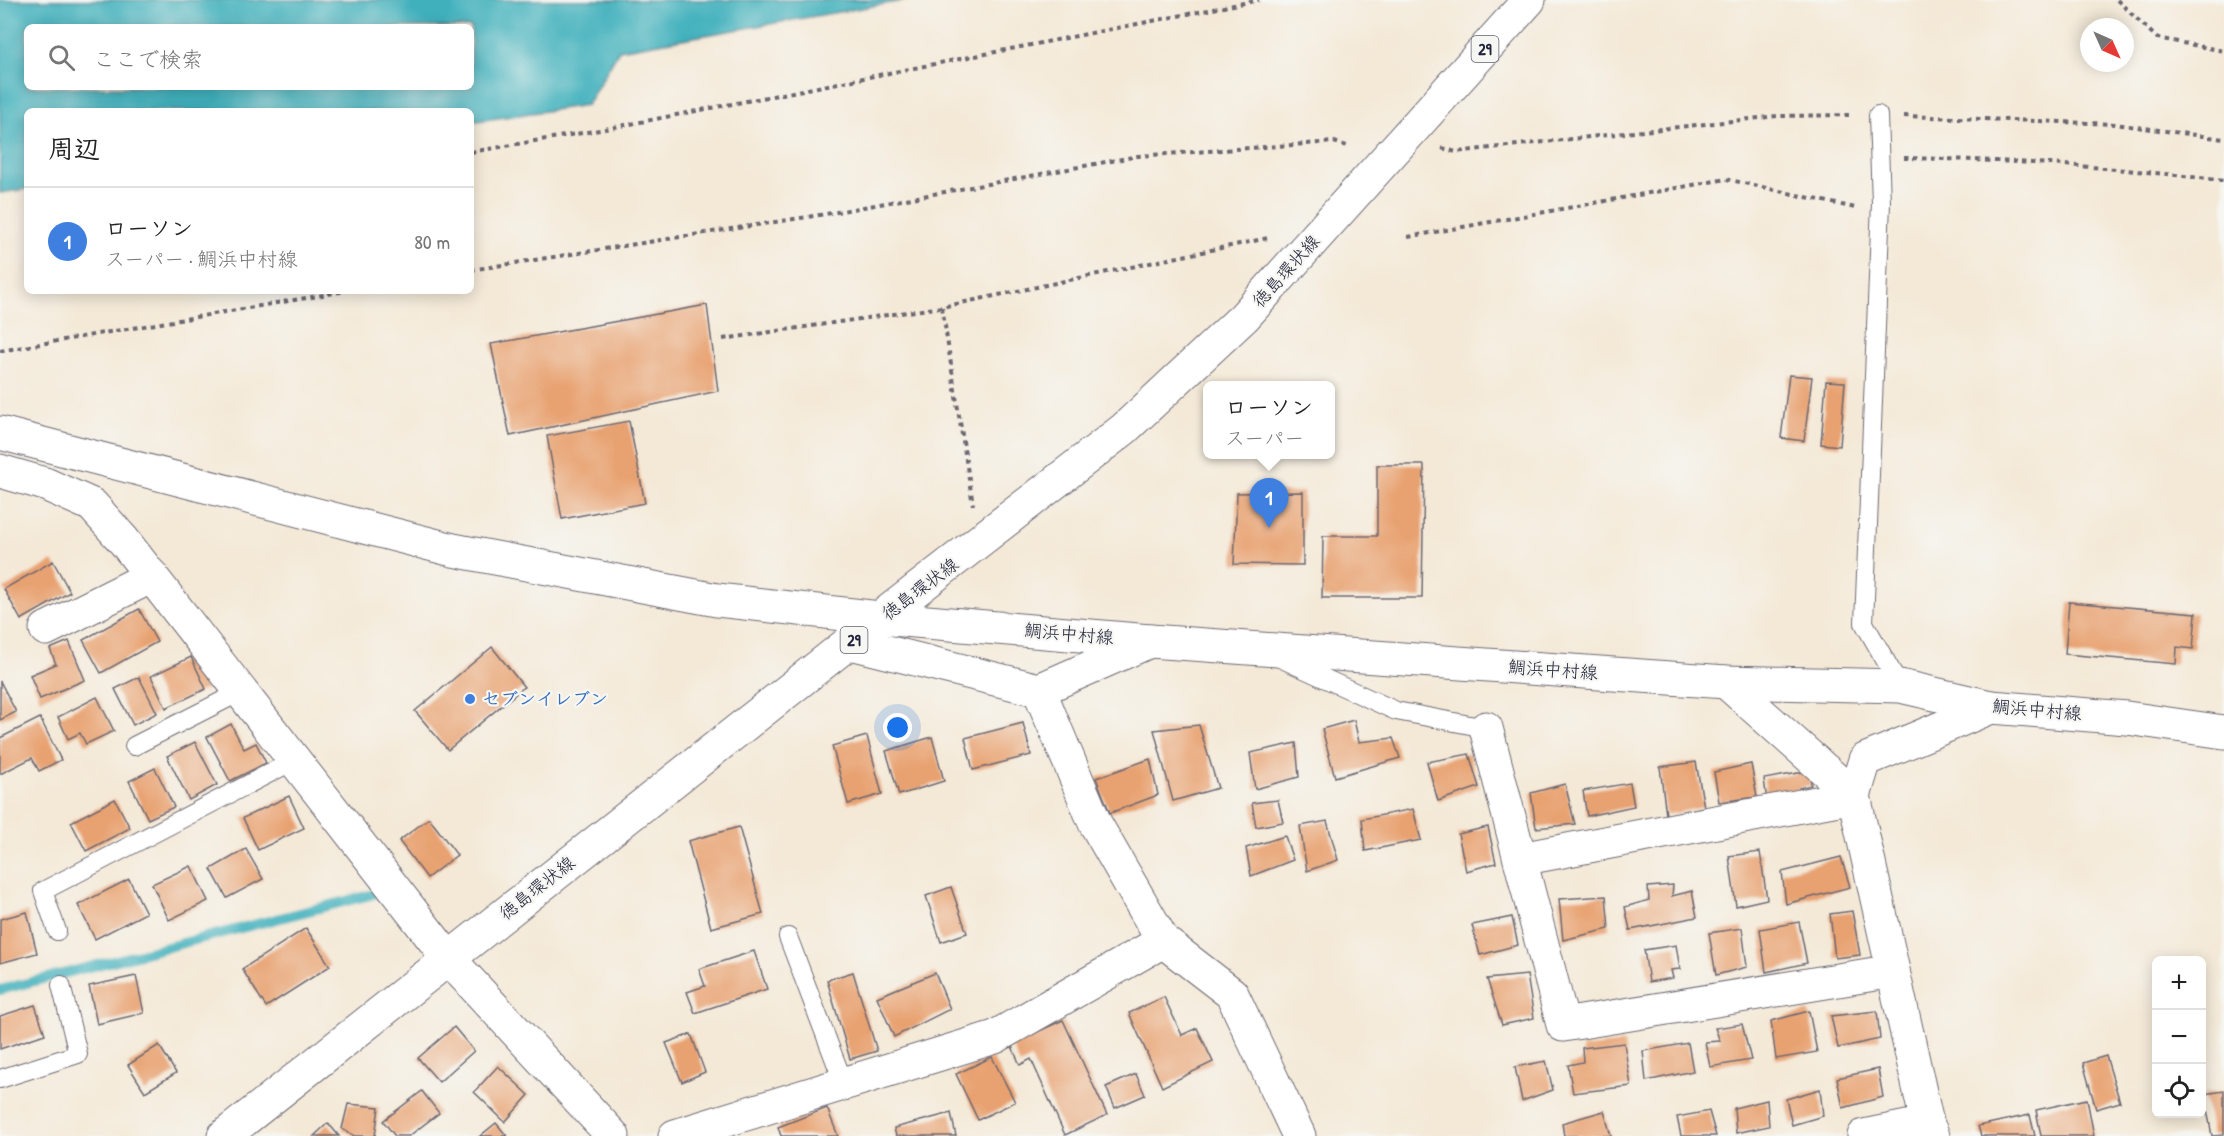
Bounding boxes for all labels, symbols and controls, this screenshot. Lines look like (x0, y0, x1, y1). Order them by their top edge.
north arrow (2080, 18, 2134, 72)
search box (24, 24, 474, 90)
road number: 29 (1472, 36, 1498, 62)
icon: search (45, 41, 78, 74)
text: ここで検索 (93, 44, 203, 74)
text: 周辺 (48, 131, 100, 166)
text: ローソン (105, 213, 193, 243)
text: 1 (64, 228, 71, 255)
text: 80 m (414, 228, 450, 255)
street label: 徳島環状線 (1246, 229, 1325, 312)
text: スーパー · 鯛浜中村線 (105, 245, 297, 272)
popup (1203, 381, 1335, 459)
text: ローソン (1225, 392, 1313, 422)
text: スーパー (1225, 424, 1304, 451)
pin: 1 (1250, 478, 1288, 528)
street label: 徳島環状線 (876, 552, 963, 626)
street label: 鯛浜中村線 (1023, 617, 1115, 650)
road number: 29 (840, 627, 868, 653)
street label: 鯛浜中村線 (1507, 654, 1599, 685)
place label: セブンイレブン (482, 686, 608, 711)
marker: セブンイレブン (463, 692, 477, 706)
street label: 鯛浜中村線 (1991, 693, 2083, 726)
your location (883, 713, 912, 742)
street label: 徳島環状線 (494, 850, 580, 925)
map controls (2152, 956, 2206, 1118)
button: + (2152, 956, 2206, 1010)
button: − (2152, 1010, 2206, 1064)
button: locate (2152, 1064, 2206, 1118)

